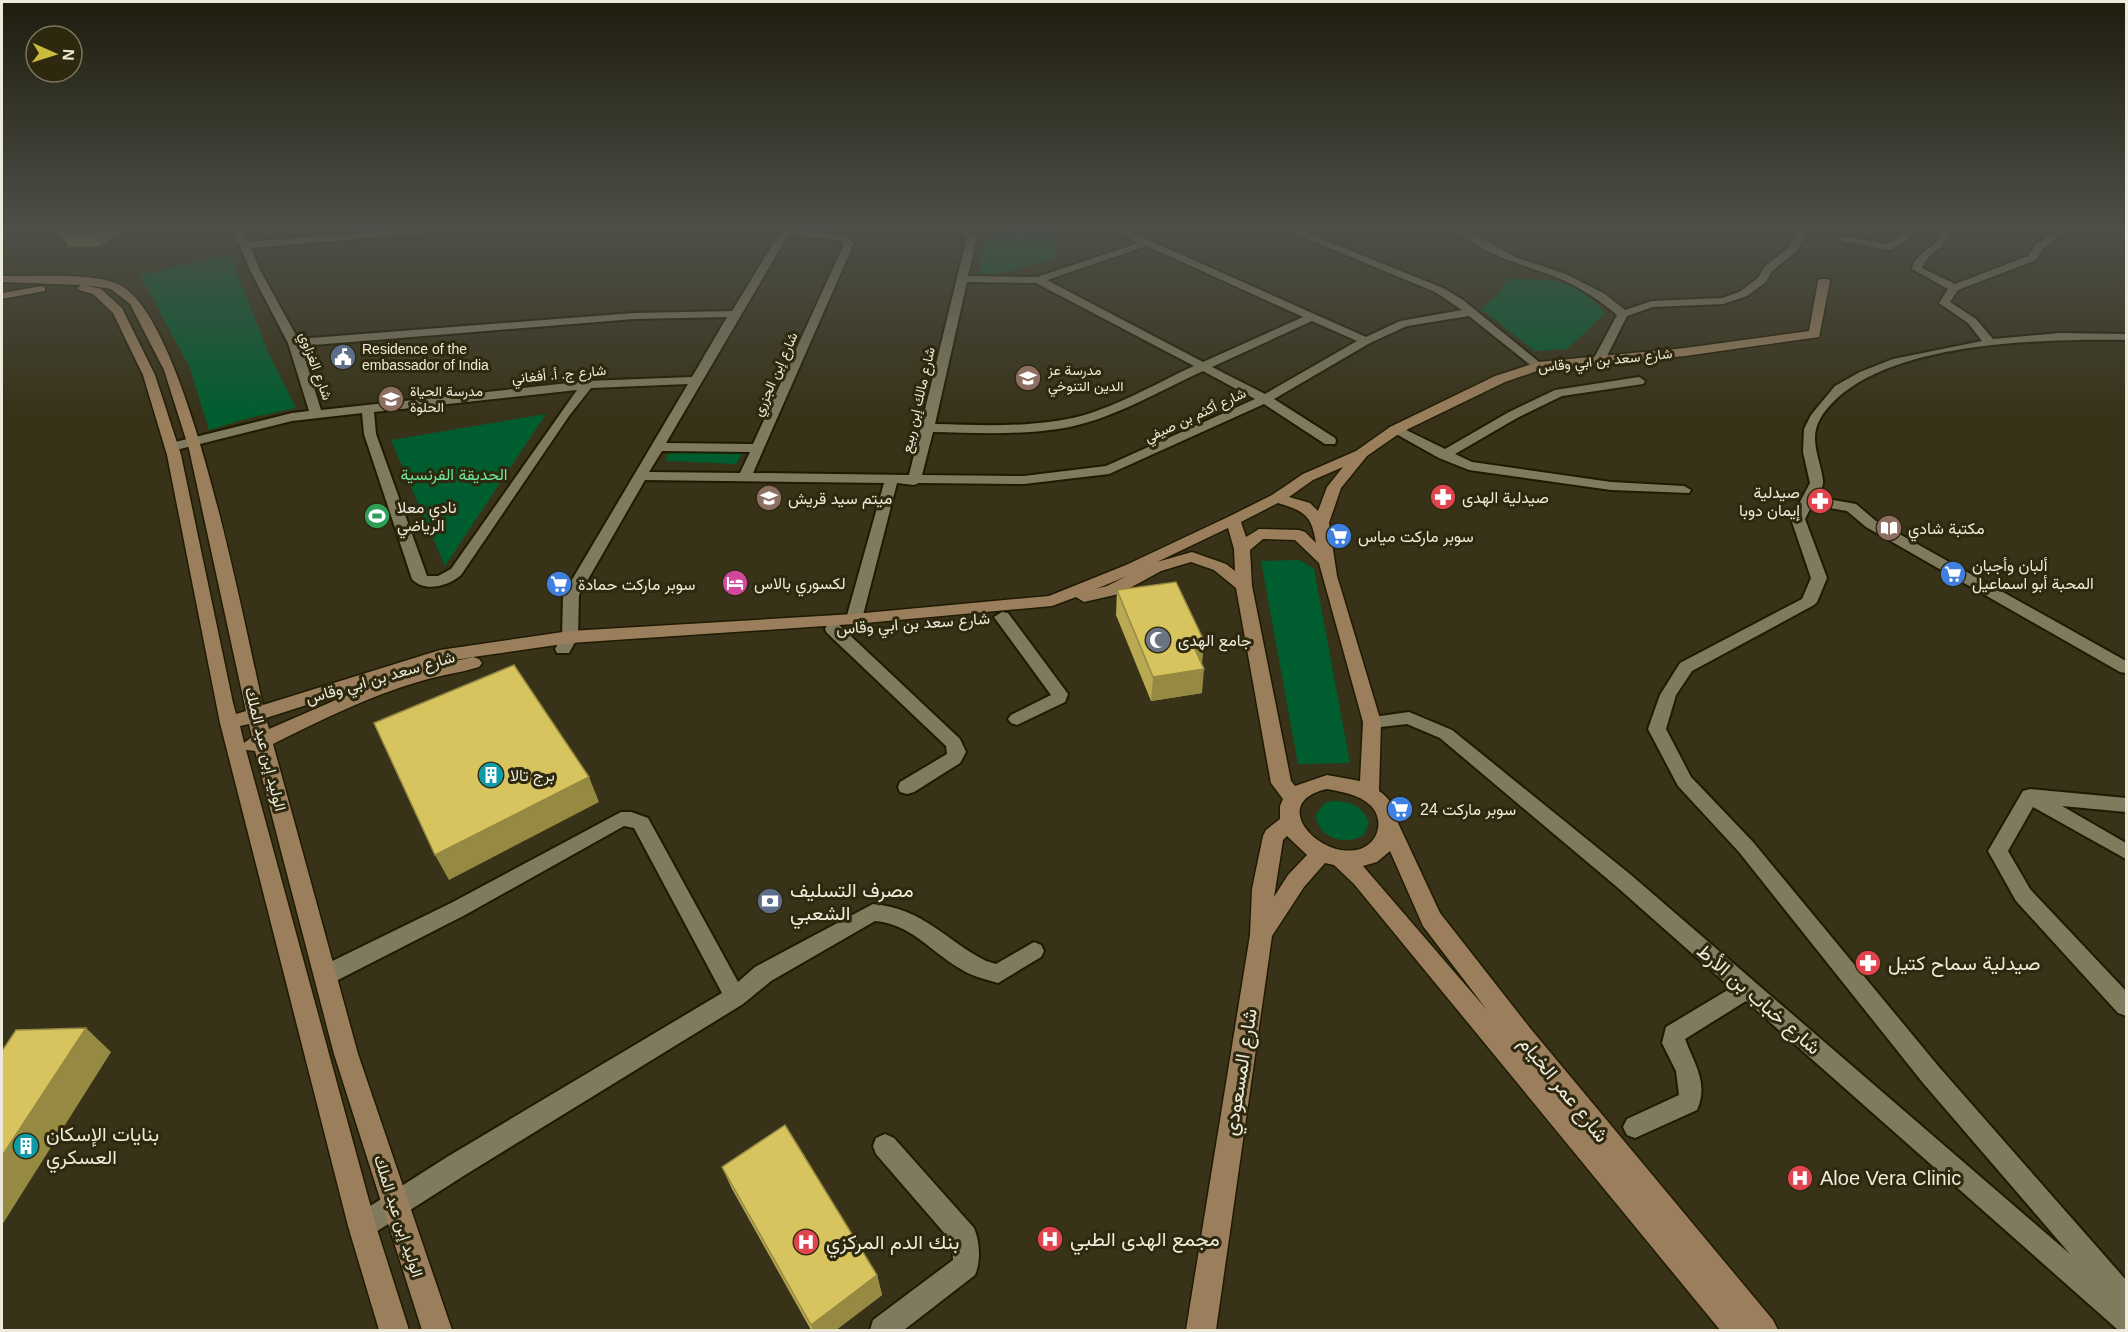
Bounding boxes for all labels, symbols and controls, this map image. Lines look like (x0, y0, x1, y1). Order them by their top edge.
north arrow (24, 24, 84, 84)
text: N (60, 49, 77, 61)
street label: شارع الغزاوي (293, 330, 336, 404)
street label: شارع إبن الجزري (749, 330, 804, 420)
place label: Residence of the embassador of India (362, 341, 489, 373)
public building icon: Residence of the embassador of India (328, 342, 358, 372)
street label: شارع سعد بن ابي وقاس (1537, 345, 1673, 379)
street label: شارع مالك إبن ربيع (898, 346, 941, 455)
street label: شارع ج. أ. أفغاني (511, 362, 607, 390)
place label: مدرسة عز الدين التنوخي (1047, 362, 1124, 398)
school or university icon: مدرسة عز الدين التنوخي (1013, 363, 1043, 393)
place label: مدرسة الحياة الحلوة (410, 383, 483, 416)
school or university icon: مدرسة الحياة الحلوة (376, 384, 406, 414)
street label: شارع أكثم بن صيفي (1142, 384, 1250, 449)
park label: الحديقة الفرنسية (401, 466, 507, 485)
pharmacy icon: صيدلية الهدى (1428, 482, 1458, 512)
school or university icon: ميتم سيد قريش (754, 483, 784, 513)
place label: صيدلية إيمان دوبا (1739, 484, 1800, 521)
pharmacy icon: صيدلية إيمان دوبا (1805, 486, 1835, 516)
place label: صيدلية الهدى (1462, 489, 1549, 508)
place label: ميتم سيد قريش (788, 490, 892, 509)
place label: نادي معلا الرياضي (397, 499, 456, 539)
sports icon: نادي معلا الرياضي (362, 501, 392, 531)
library icon: مكتبة شادي (1874, 513, 1904, 543)
place label: مكتبة شادي (1908, 520, 1984, 542)
supermarket icon: سوبر ماركت مياس (1324, 521, 1354, 551)
place label: سوبر ماركت مياس (1358, 528, 1474, 547)
place label: ألبان وأجبان المحبة أبو اسماعيل (1972, 557, 2094, 594)
supermarket icon: ألبان وأجبان المحبة أبو اسماعيل (1938, 559, 1968, 589)
hotel icon: لكسوري بالاس (720, 568, 750, 598)
supermarket icon: سوبر ماركت حمادة (544, 569, 574, 599)
place label: لكسوري بالاس (754, 575, 846, 597)
place label: سوبر ماركت حمادة (578, 576, 695, 595)
street label: شارع سعد بن ابي وقاس (835, 610, 991, 642)
mosque icon: جامع الهدى (1143, 625, 1173, 655)
place label: جامع الهدى (1178, 632, 1252, 652)
street label: شارع سعد بن ابي وقاس (304, 648, 458, 712)
street label: الوليد إبن عبد الملك (240, 685, 289, 813)
building icon: برج تالا (476, 760, 506, 790)
place label: برج تالا (510, 767, 555, 787)
supermarket icon: سوبر ماركت 24 (1385, 794, 1415, 824)
place label: سوبر ماركت 24 (1420, 801, 1516, 820)
place label: مصرف التسليف الشعبي (790, 879, 914, 930)
bank icon: مصرف التسليف الشعبي (755, 886, 785, 916)
street label: شارع خباب بن الأرط (1691, 939, 1825, 1061)
pharmacy icon: صيدلية سماح كتيل (1853, 948, 1883, 978)
place label: صيدلية سماح كتيل (1888, 952, 2040, 977)
street label: شارع المسعودي (1219, 1007, 1267, 1138)
street label: شارع عمر الخيام (1512, 1032, 1613, 1148)
place label: بنايات الإسكان العسكري (46, 1123, 159, 1174)
building icon: بنايات الإسكان العسكري (11, 1131, 41, 1161)
street label: الوليد إبن عبد الملك (369, 1153, 426, 1280)
hospital icon: Aloe Vera Clinic (1785, 1163, 1815, 1193)
place label: Aloe Vera Clinic (1820, 1167, 1961, 1189)
hospital icon: مجمع الهدى الطبي (1035, 1224, 1065, 1254)
hospital icon: بنك الدم المركزي (791, 1227, 821, 1257)
place label: مجمع الهدى الطبي (1070, 1228, 1220, 1256)
place label: بنك الدم المركزي (826, 1231, 959, 1259)

